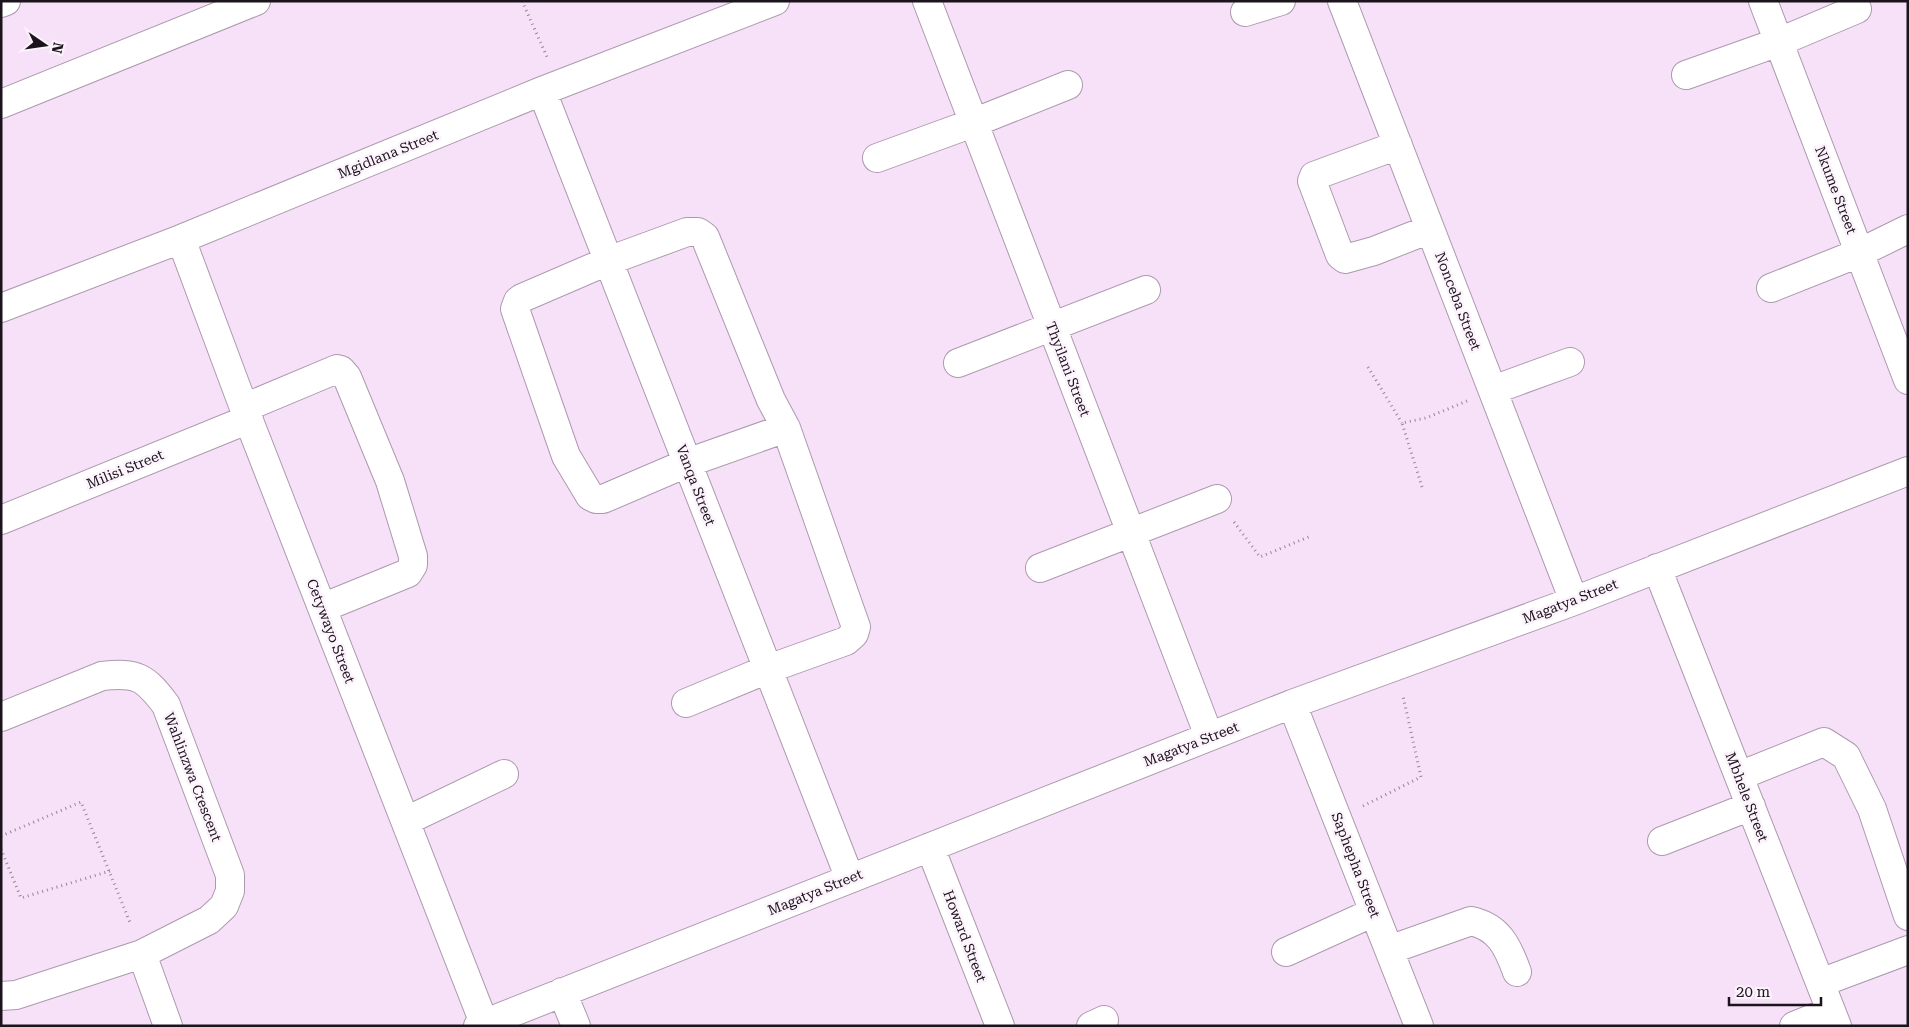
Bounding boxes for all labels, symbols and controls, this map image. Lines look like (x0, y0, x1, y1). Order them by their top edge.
north arrow (20, 20, 70, 70)
text: N (49, 41, 67, 55)
street label: Mgidlana Street (335, 127, 441, 181)
street label: Nkume Street (1812, 144, 1860, 236)
street label: Nonceba Street (1432, 249, 1484, 353)
street label: Thyilani Street (1043, 319, 1093, 419)
street label: Vanqa Street (673, 442, 719, 528)
street label: Milisi Street (84, 446, 166, 492)
street label: Cetywayo Street (304, 576, 358, 686)
street label: Magatya Street (1520, 576, 1620, 626)
street label: Wahlinzwa Crescent (161, 710, 225, 844)
street label: Magatya Street (1141, 719, 1241, 769)
street label: Mbhele Street (1723, 750, 1771, 844)
street label: Saphepha Street (1329, 810, 1383, 920)
street label: Magatya Street (765, 866, 865, 918)
street label: Howard Street (940, 888, 990, 984)
scale bar (1729, 974, 1822, 1006)
text: 20 m (1736, 983, 1771, 1001)

